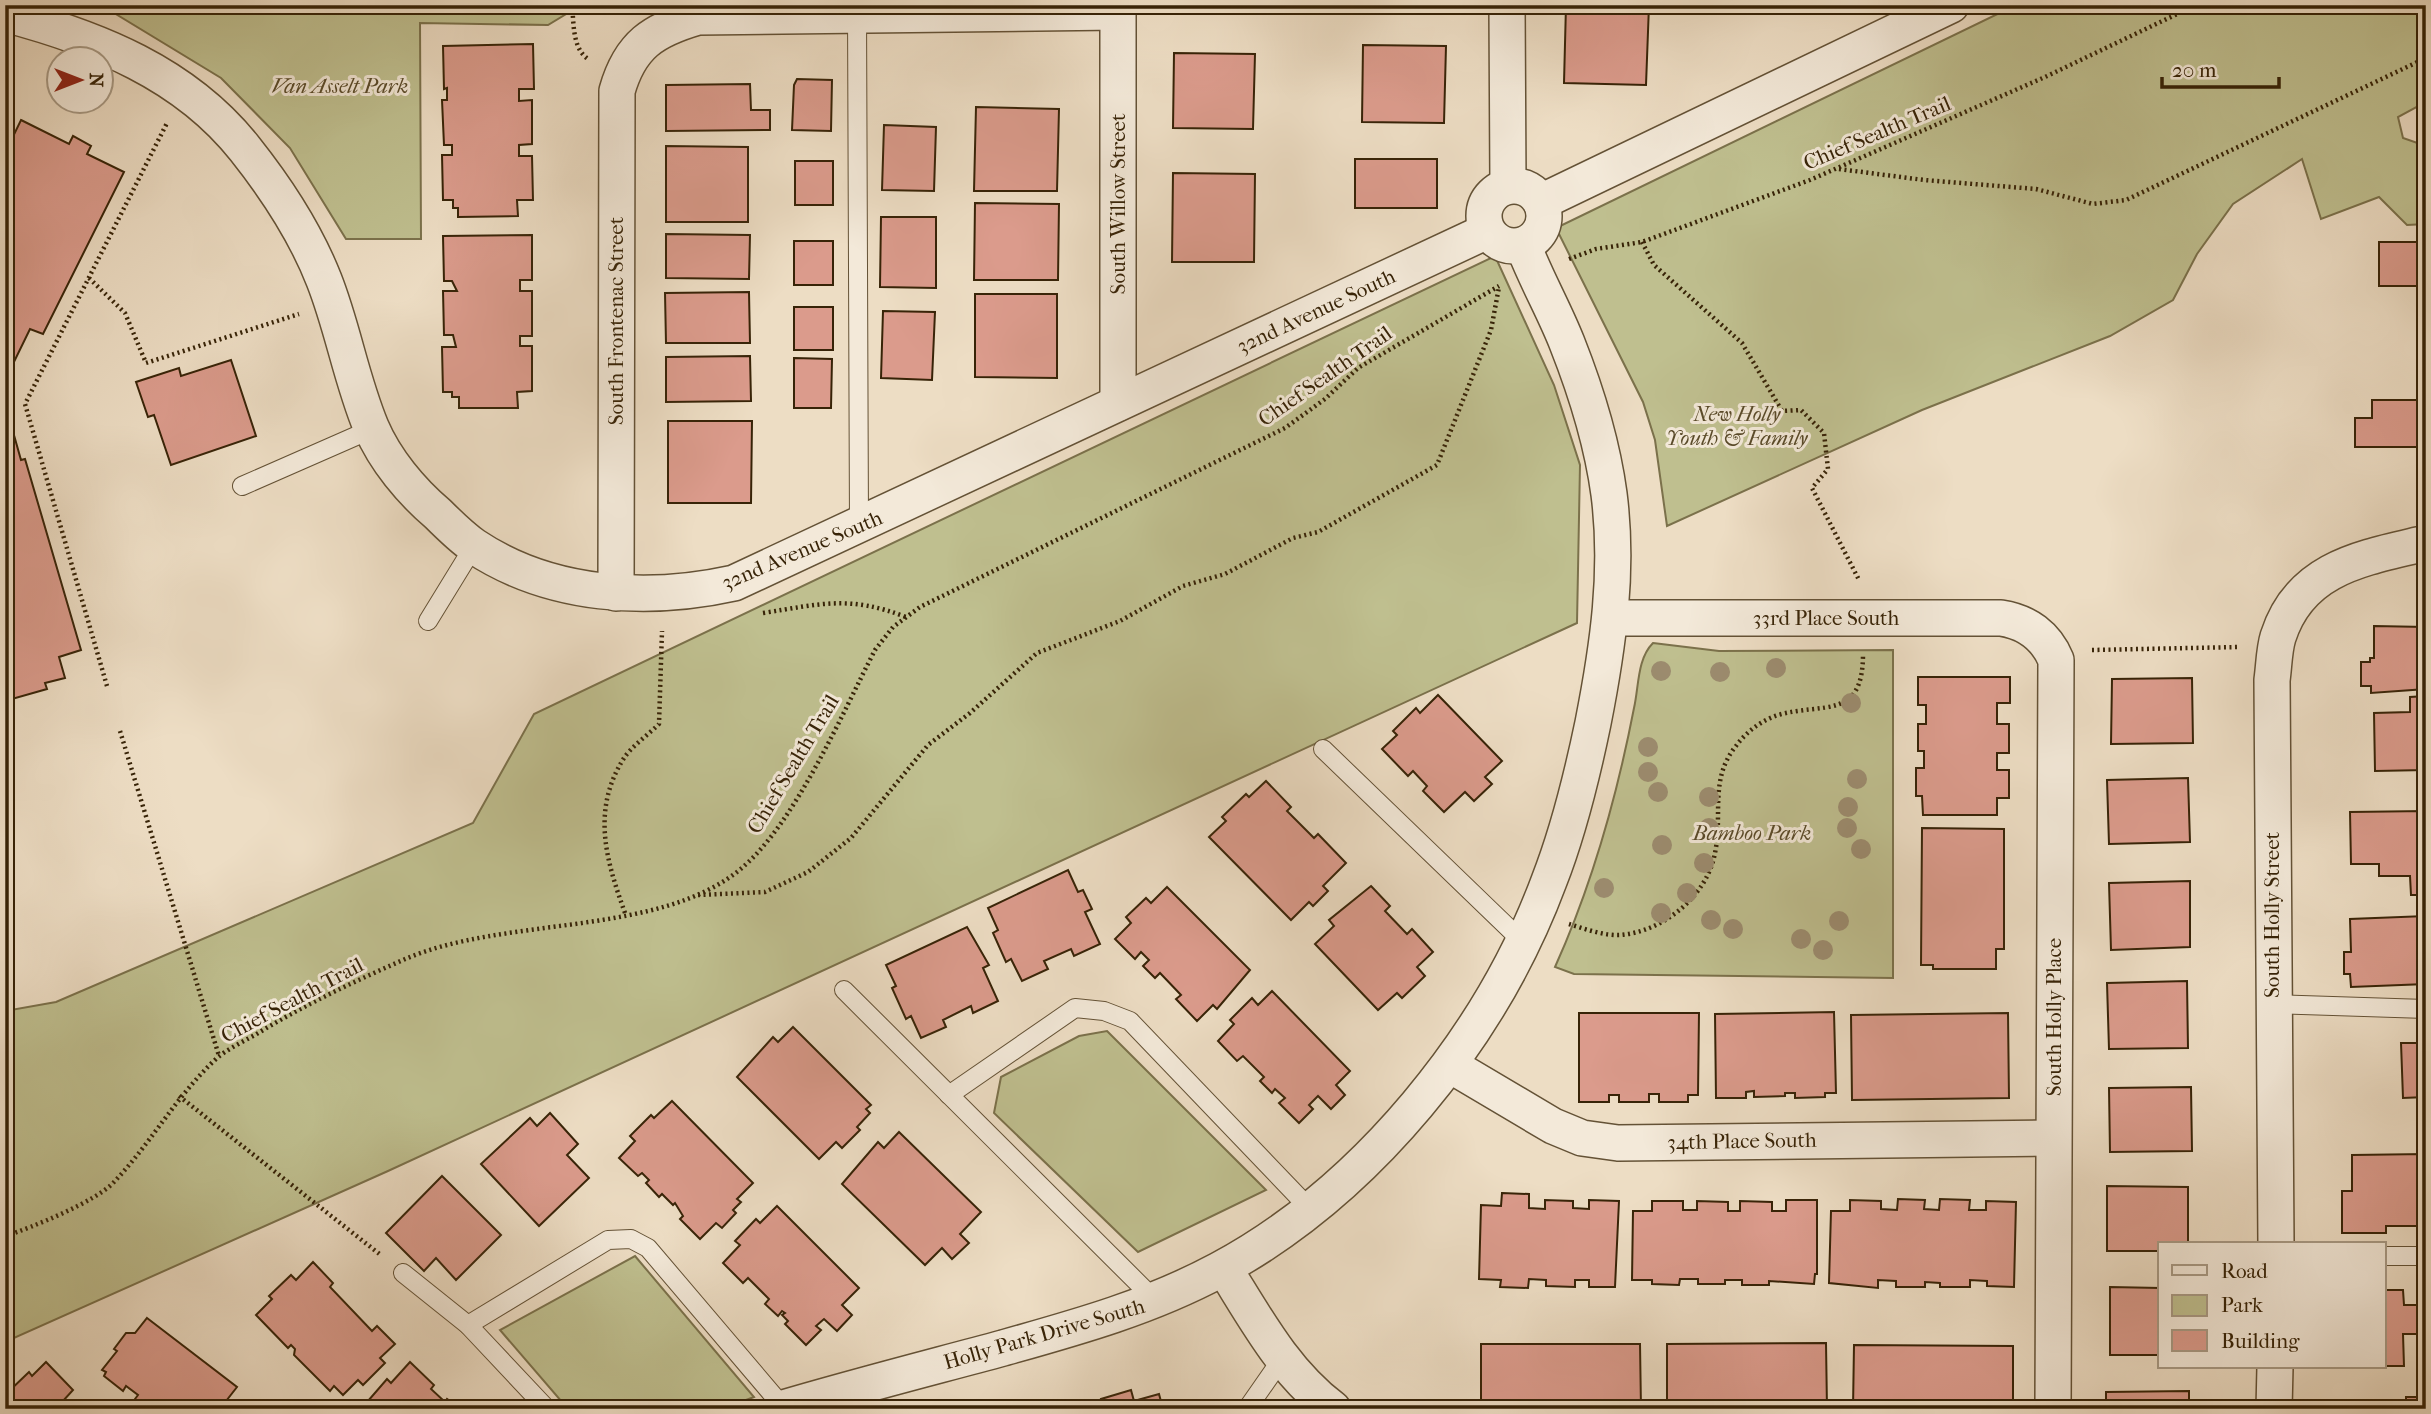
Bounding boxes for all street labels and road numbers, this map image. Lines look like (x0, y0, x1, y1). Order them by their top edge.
street label: Chief Sealth Trail (1800, 91, 1954, 175)
street label: South Willow Street (1106, 113, 1130, 294)
street label: South Frontenac Street (604, 216, 628, 425)
street label: 32nd Avenue South (1233, 264, 1399, 358)
street label: Chief Sealth Trail (1254, 321, 1397, 431)
street label: 32nd Avenue South (718, 505, 886, 595)
street label: 33rd Place South (1753, 606, 1899, 630)
street label: Chief Sealth Trail (742, 690, 844, 838)
street label: South Holly Street (2260, 831, 2284, 998)
street label: South Holly Place (2042, 938, 2066, 1096)
street label: Chief Sealth Trail (217, 952, 367, 1048)
street label: 34th Place South (1667, 1128, 1817, 1154)
street label: Holly Park Drive South (941, 1294, 1148, 1374)

